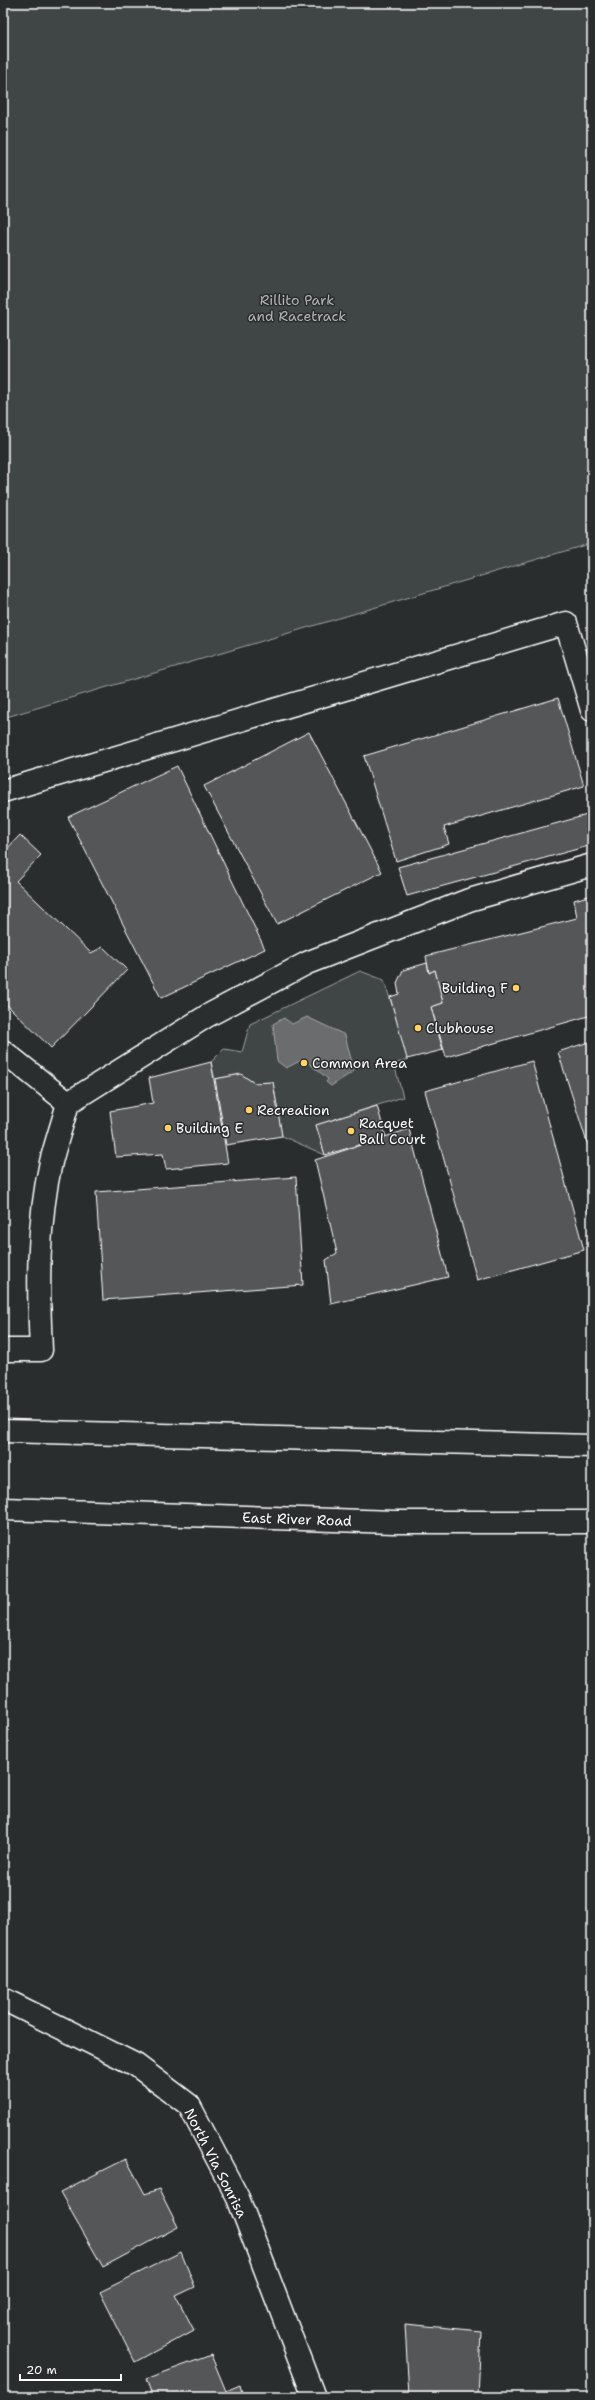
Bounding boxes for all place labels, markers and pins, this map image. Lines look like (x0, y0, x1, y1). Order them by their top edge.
place label: Building F (442, 979, 508, 997)
marker: Building F (511, 983, 521, 993)
place label: Clubhouse (426, 1019, 494, 1037)
marker: Clubhouse (413, 1023, 423, 1033)
place label: Common Area (312, 1054, 407, 1072)
marker: Common Area (299, 1058, 309, 1068)
place label: Recreation (257, 1101, 330, 1119)
marker: Recreation (244, 1105, 254, 1115)
place label: Racquet Ball Court (359, 1114, 426, 1148)
place label: Building E (176, 1119, 243, 1137)
marker: Building E (163, 1123, 173, 1133)
marker: Racquet Ball Court (346, 1126, 356, 1136)

